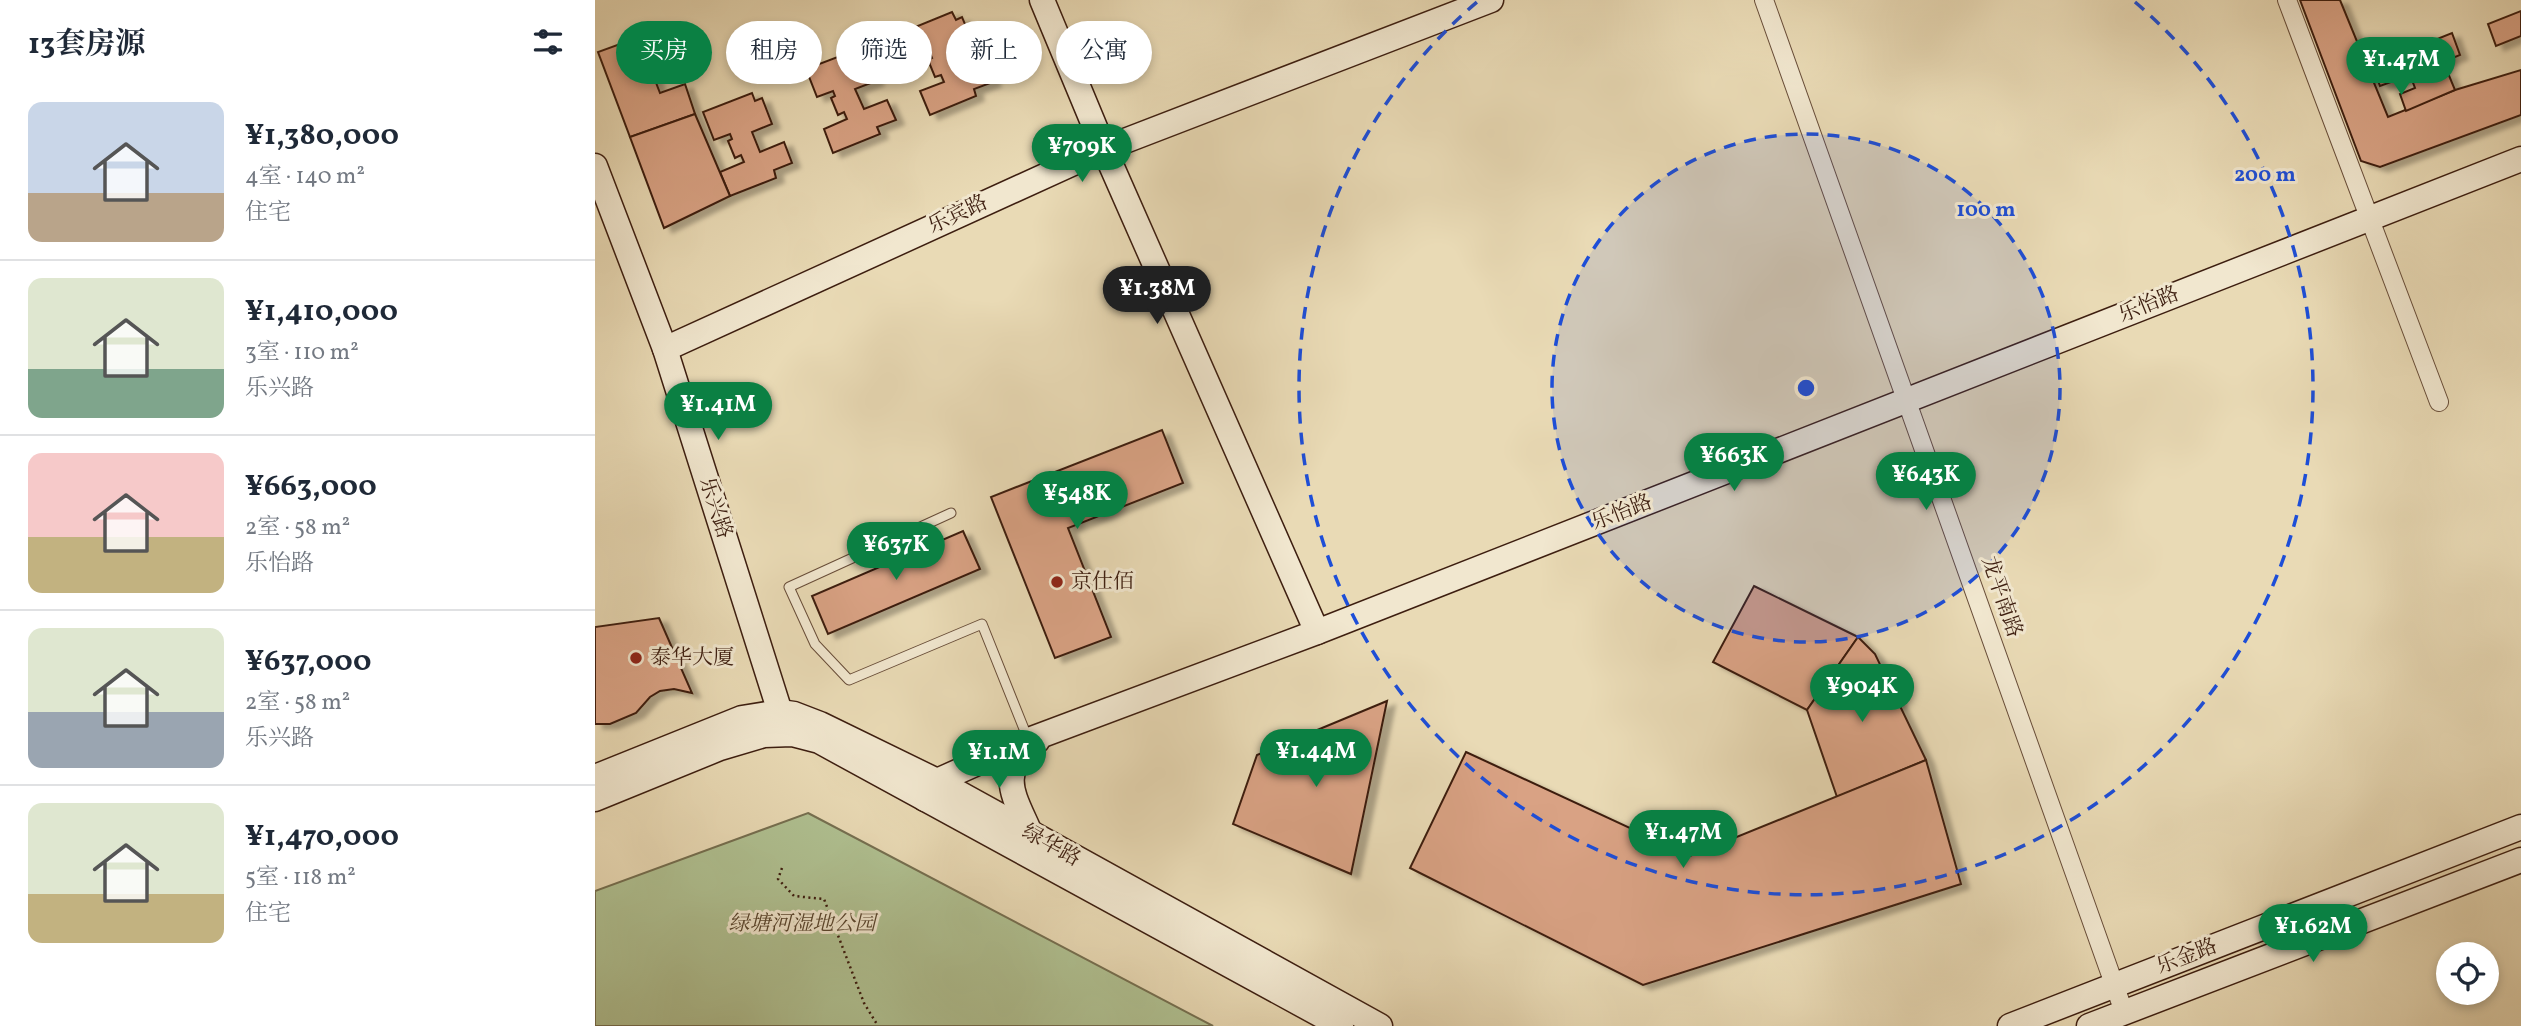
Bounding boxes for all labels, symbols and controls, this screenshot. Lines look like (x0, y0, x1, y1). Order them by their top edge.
chip: 买房 (616, 21, 712, 84)
chip: 租房 (726, 21, 822, 84)
chip: 筛选 (836, 21, 932, 84)
chip: 新上 (946, 21, 1042, 84)
chip: 公寓 (1056, 21, 1152, 84)
icon: filters (529, 23, 567, 61)
text: 13套房源 (28, 24, 145, 66)
pin: ¥1.47M (2344, 38, 2458, 97)
text: ¥1.47M (2362, 44, 2440, 76)
text: ¥1,380,000 (245, 115, 399, 157)
pin: ¥709K (1033, 124, 1131, 184)
icon: home (84, 130, 168, 214)
text: ¥709K (1048, 131, 1116, 163)
text: 4室 · 140 m² (245, 161, 365, 193)
text: 200 m (2234, 161, 2296, 190)
street label: 乐宾路 (923, 189, 993, 241)
text: 100 m (1956, 196, 2016, 225)
text: 住宅 (245, 197, 291, 229)
pin: ¥1.38M (1100, 266, 1214, 326)
text: ¥1.38M (1119, 273, 1195, 305)
street label: 乐怡路 (2114, 280, 2184, 330)
text: ¥1,410,000 (245, 291, 398, 333)
icon: home (84, 306, 168, 390)
text: 3室 · 110 m² (245, 337, 359, 369)
text: 乐兴路 (245, 373, 314, 405)
centre of rings (1794, 376, 1818, 400)
pin: ¥1.41M (661, 382, 775, 442)
text: ¥1.41M (680, 389, 756, 421)
pin: ¥663K (1685, 434, 1783, 493)
text: ¥663K (1700, 440, 1768, 472)
pin: ¥643K (1877, 452, 1975, 512)
text: ¥643K (1892, 459, 1960, 491)
text: ¥663,000 (245, 466, 377, 508)
pin: ¥548K (1028, 472, 1126, 531)
street label: 乐兴路 (691, 474, 739, 542)
text: ¥548K (1043, 478, 1111, 510)
icon: home (84, 481, 168, 565)
street label: 乐怡路 (1587, 488, 1657, 538)
text: 2室 · 58 m² (245, 512, 350, 544)
pin: ¥637K (847, 522, 945, 582)
text: ¥637K (863, 529, 929, 561)
text: 乐怡路 (245, 548, 314, 580)
street label: 龙平南路 (1974, 553, 2028, 641)
place label: 京仕佰 (1071, 568, 1134, 597)
marker: 京仕佰 (1049, 574, 1065, 590)
text: ¥637,000 (245, 641, 372, 683)
place label: 泰华大厦 (650, 644, 734, 673)
marker: 泰华大厦 (628, 650, 644, 666)
icon: home (84, 656, 168, 740)
pin: ¥904K (1813, 664, 1911, 724)
text: ¥904K (1826, 671, 1898, 703)
text: 2室 · 58 m² (245, 687, 350, 719)
text: 乐兴路 (245, 723, 314, 755)
pin: ¥1.1M (950, 730, 1048, 790)
pin: ¥1.44M (1259, 730, 1373, 789)
text: ¥1.44M (1276, 736, 1356, 768)
text: ¥1.1M (968, 737, 1030, 769)
pin: ¥1.47M (1626, 810, 1740, 870)
text: ¥1,470,000 (245, 816, 399, 858)
text: ¥1.47M (1644, 817, 1722, 849)
street label: 绿华路 (1016, 818, 1086, 874)
icon: home (84, 831, 168, 915)
text: 5室 · 118 m² (245, 862, 356, 894)
text: 住宅 (245, 898, 291, 930)
pin: ¥1.62M (2256, 904, 2370, 964)
park label: 绿塘河湿地公园 (729, 910, 878, 939)
text: ¥1.62M (2274, 911, 2352, 943)
street label: 乐金路 (2152, 932, 2222, 982)
map controls (2436, 942, 2499, 1005)
button: locate (2436, 942, 2499, 1005)

